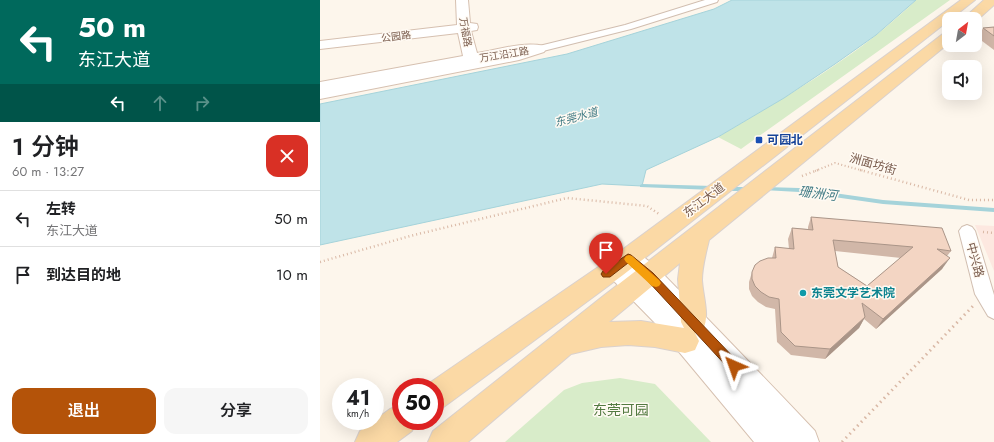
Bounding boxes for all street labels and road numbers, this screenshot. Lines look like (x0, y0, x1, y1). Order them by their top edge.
street label: 万福路 (456, 16, 475, 48)
street label: 公园路 (380, 27, 412, 46)
street label: 万江沿江路 (478, 43, 530, 66)
street label: 洲面坊街 (847, 149, 899, 179)
street label: 东江大道 (679, 178, 729, 222)
street label: 中兴路 (962, 240, 988, 280)

